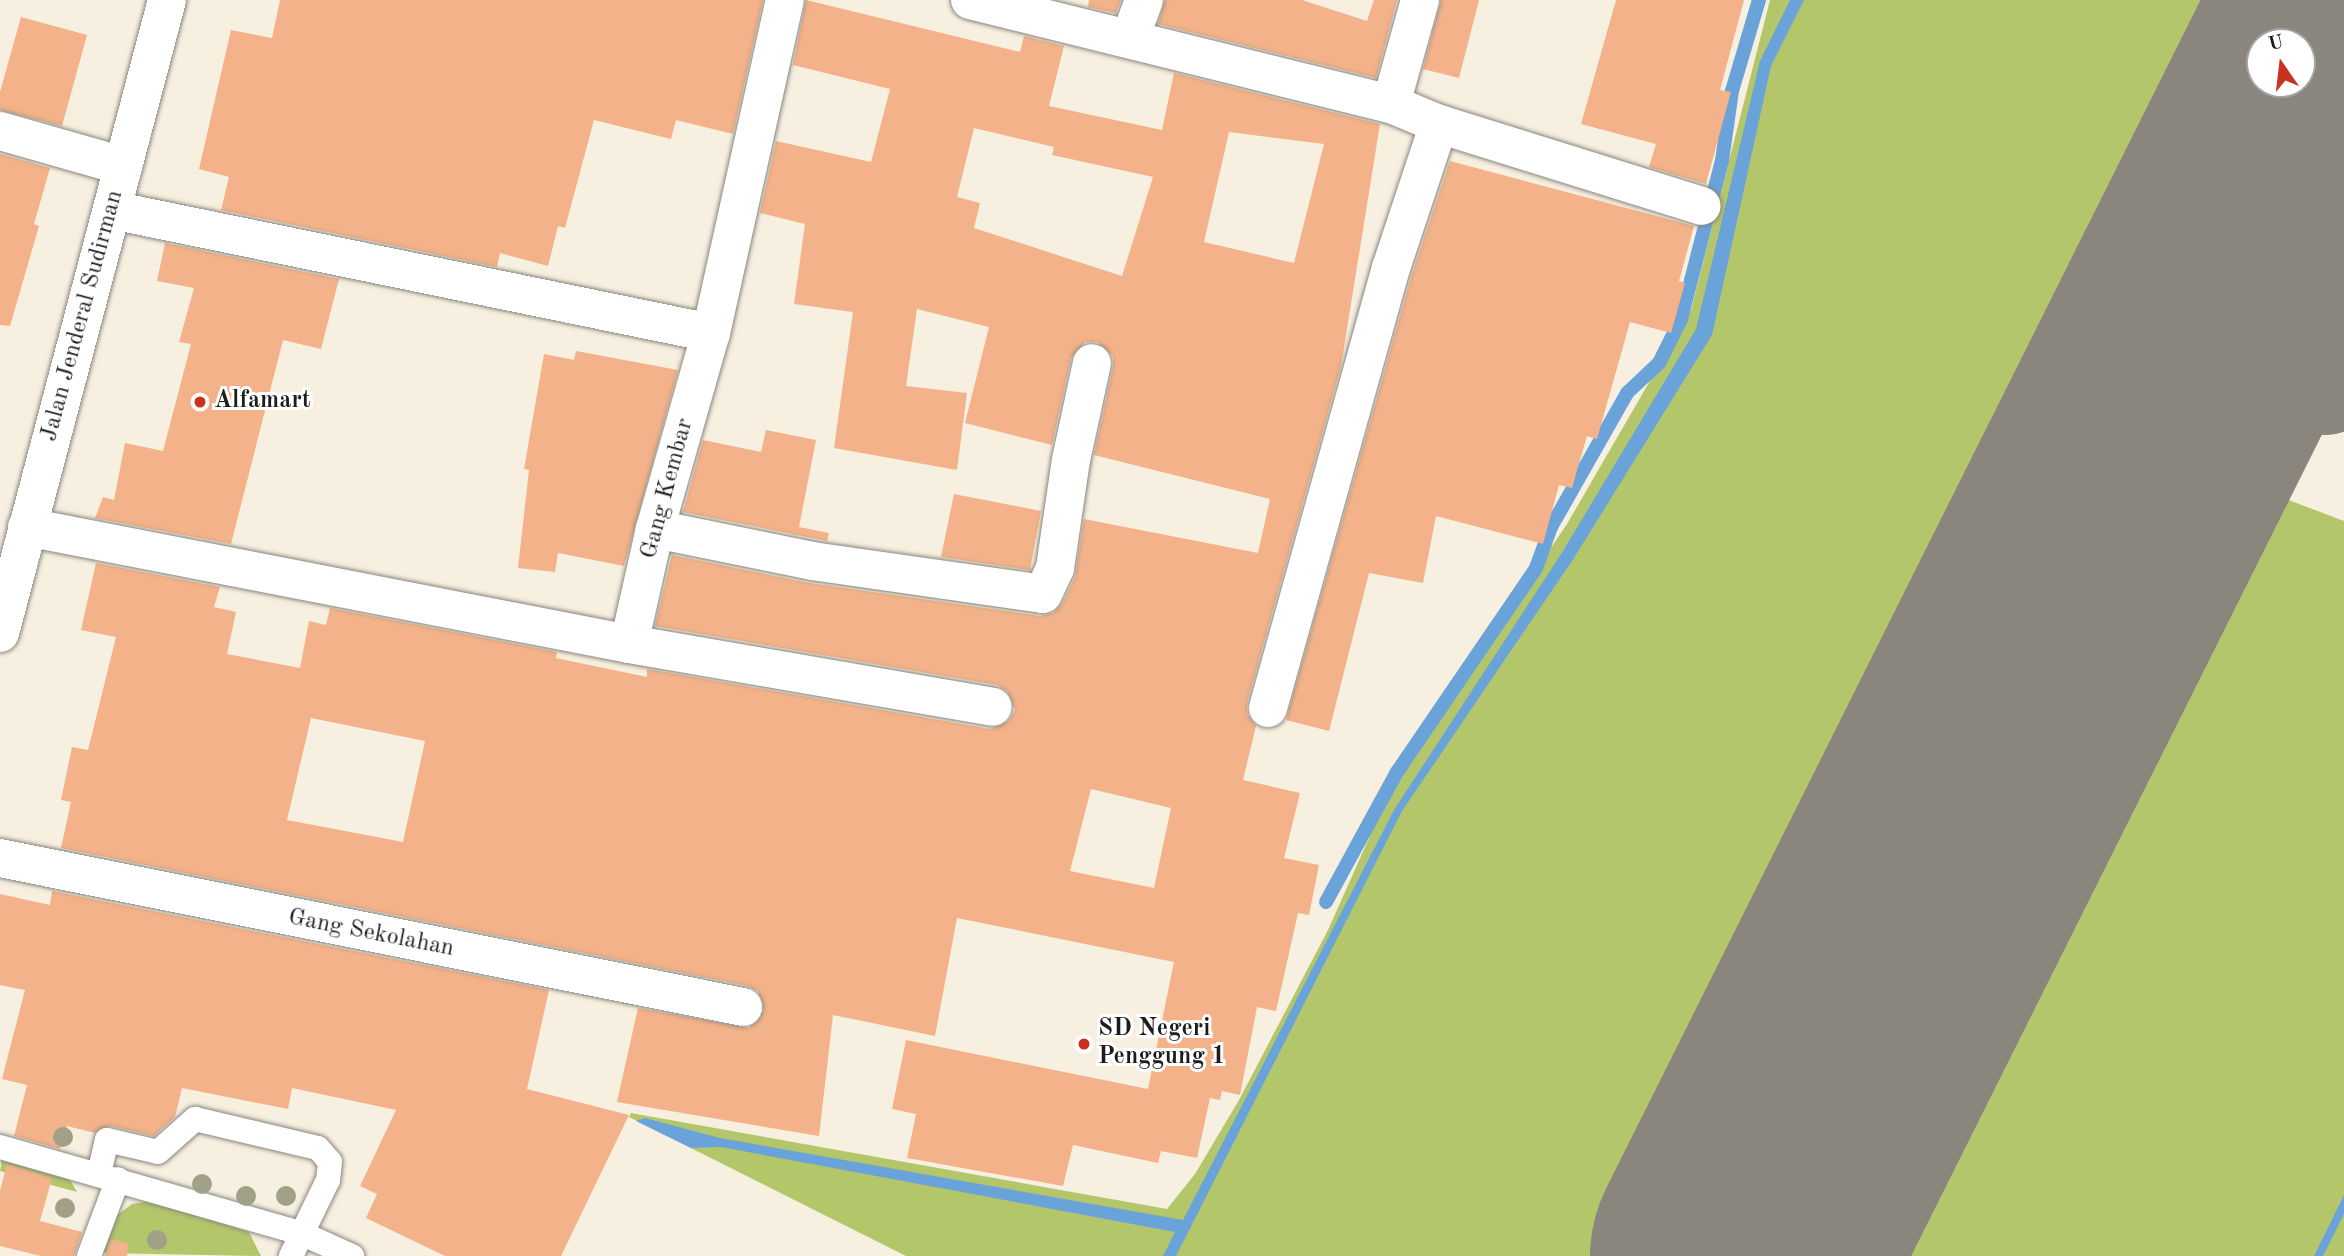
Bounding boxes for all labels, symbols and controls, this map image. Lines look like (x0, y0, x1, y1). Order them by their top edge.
north arrow (2246, 28, 2316, 98)
text: U (2267, 33, 2286, 55)
street label: Jalan Jenderal Sudirman (36, 187, 130, 445)
place label: Alfamart (214, 388, 311, 416)
marker: Alfamart (192, 394, 208, 410)
street label: Gang Kembar (635, 416, 701, 562)
street label: Gang Sekolahan (286, 904, 456, 964)
place label: SD Negeri Penggung 1 (1098, 1016, 1225, 1072)
marker: SD Negeri Penggung 1 (1076, 1036, 1092, 1052)

